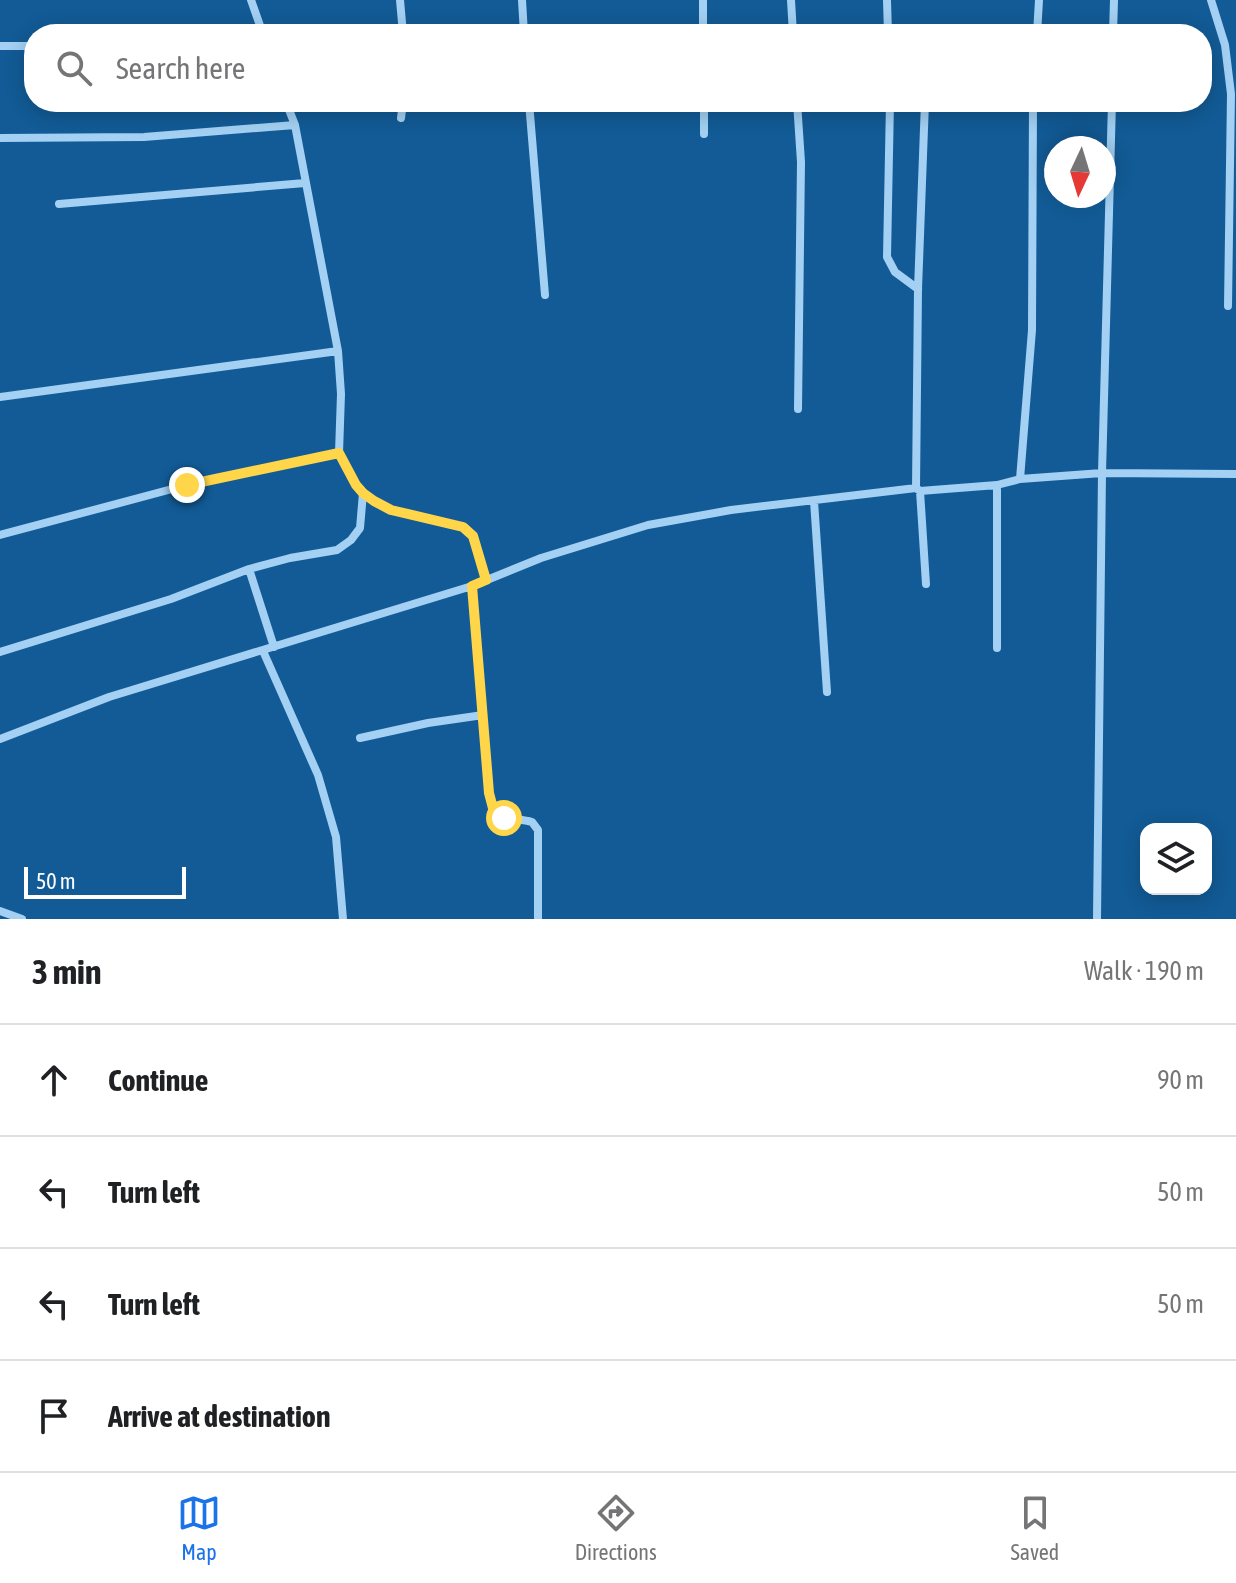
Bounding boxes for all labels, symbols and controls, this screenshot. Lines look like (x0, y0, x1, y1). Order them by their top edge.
search box (24, 24, 1212, 112)
icon: search (52, 46, 96, 90)
text: Search here (116, 51, 245, 85)
north arrow (1044, 136, 1116, 208)
route end (169, 467, 205, 503)
route start (486, 800, 522, 836)
map controls (1140, 823, 1212, 895)
button: layers (1140, 823, 1212, 895)
scale bar (24, 863, 186, 899)
text: 50 m (36, 868, 76, 894)
text: 3 min (32, 952, 101, 991)
text: Walk · 190 m (1084, 956, 1204, 986)
icon: ahead (32, 1058, 76, 1102)
text: Continue (108, 1063, 208, 1097)
text: 90 m (1157, 1065, 1204, 1095)
icon: left (32, 1170, 76, 1214)
text: Turn left (108, 1175, 200, 1209)
text: 50 m (1157, 1177, 1204, 1207)
icon: left (32, 1282, 76, 1326)
text: Turn left (108, 1287, 200, 1321)
text: 50 m (1157, 1289, 1204, 1319)
icon: arrive (32, 1394, 76, 1438)
text: Arrive at destination (108, 1399, 330, 1433)
tab: Map (177, 1491, 221, 1565)
tab: Directions (575, 1491, 657, 1565)
tab: Saved (1010, 1491, 1059, 1565)

